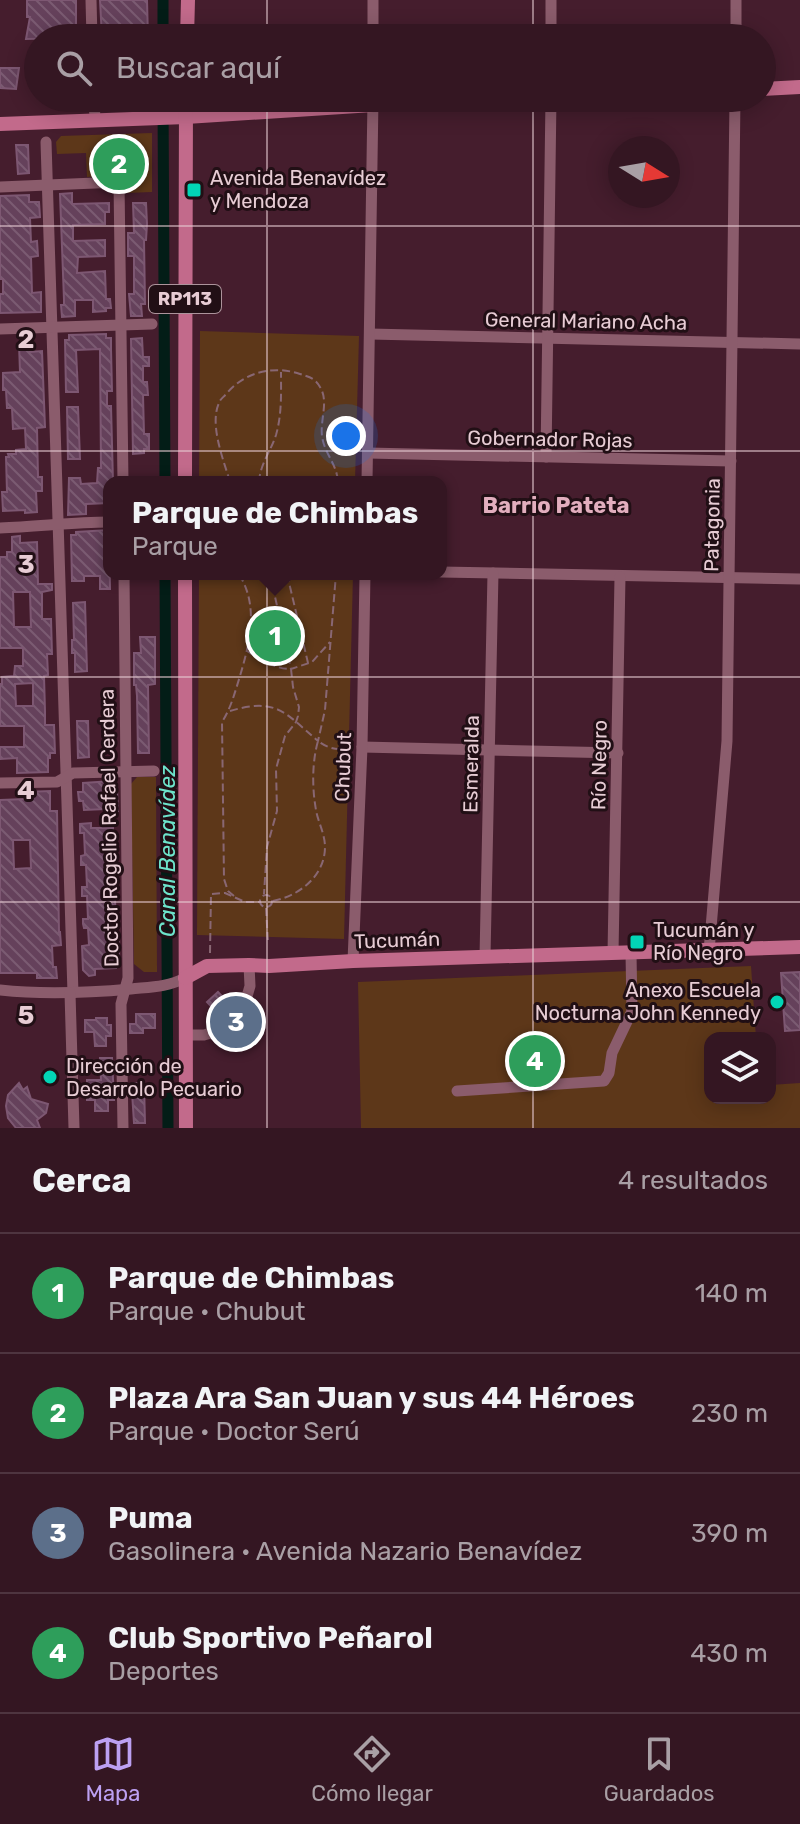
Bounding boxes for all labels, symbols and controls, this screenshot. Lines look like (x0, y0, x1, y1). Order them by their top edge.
search box (24, 24, 776, 112)
icon: search (52, 46, 96, 90)
text: Buscar aquí (116, 50, 280, 86)
pin: 2 (93, 134, 145, 194)
north arrow (608, 136, 680, 208)
place label: Avenida Benavídez y Mendoza (210, 166, 386, 213)
marker: Avenida Benavídez y Mendoza (185, 181, 203, 199)
road number: RP113 (149, 285, 221, 313)
street label: General Mariano Acha (485, 307, 687, 335)
text: 2 (18, 324, 34, 355)
your location (326, 416, 366, 456)
street label: Gobernador Rojas (467, 426, 633, 452)
popup (103, 476, 447, 580)
street label: Patagonia (699, 478, 725, 572)
district label: Barrio Pateta (483, 492, 629, 519)
text: Parque de Chimbas (132, 495, 418, 531)
text: Parque (132, 531, 218, 562)
text: 3 (17, 549, 35, 580)
pin: 1 (249, 606, 301, 666)
street label: Doctor Rogelio Rafael Cerdera (95, 689, 123, 967)
street label: Esmeralda (458, 715, 484, 813)
street label: Río Negro (586, 720, 612, 810)
street label: Chubut (330, 732, 356, 802)
water label: Canal Benavídez (154, 765, 181, 937)
text: 4 (17, 775, 35, 806)
place label: Tucumán y Río Negro (653, 918, 754, 965)
street label: Tucumán (354, 927, 440, 953)
marker: Tucumán y Río Negro (628, 933, 646, 951)
place label: Anexo Escuela Nocturna John Kennedy (535, 978, 761, 1025)
pin: 3 (210, 992, 262, 1052)
marker: Anexo Escuela Nocturna John Kennedy (768, 993, 786, 1011)
text: 5 (18, 1000, 34, 1031)
pin: 4 (509, 1031, 561, 1091)
map controls (704, 1032, 776, 1104)
button: layers (704, 1032, 776, 1104)
place label: Dirección de Desarrolo Pecuario (66, 1054, 242, 1101)
marker: Dirección de Desarrolo Pecuario (41, 1068, 59, 1086)
text: Cerca (32, 1160, 131, 1201)
text: 4 resultados (618, 1165, 768, 1196)
text: Parque de Chimbas (108, 1260, 394, 1296)
text: 1 (52, 1278, 64, 1309)
text: 140 m (695, 1278, 768, 1309)
text: Parque · Chubut (108, 1296, 306, 1327)
text: Plaza Ara San Juan y sus 44 Héroes (108, 1380, 635, 1416)
text: 2 (50, 1398, 66, 1429)
text: 230 m (691, 1398, 768, 1429)
text: Parque · Doctor Serú (108, 1416, 360, 1447)
text: Puma (108, 1500, 193, 1536)
text: 3 (49, 1518, 67, 1549)
text: 390 m (691, 1518, 768, 1549)
text: Gasolinera · Avenida Nazario Benavídez (108, 1536, 582, 1567)
text: Club Sportivo Peñarol (108, 1620, 433, 1656)
text: 4 (49, 1638, 67, 1669)
text: 430 m (690, 1638, 768, 1669)
text: Deportes (108, 1656, 219, 1687)
tab: Mapa (85, 1732, 140, 1807)
tab: Cómo llegar (311, 1732, 433, 1807)
tab: Guardados (604, 1732, 714, 1807)

